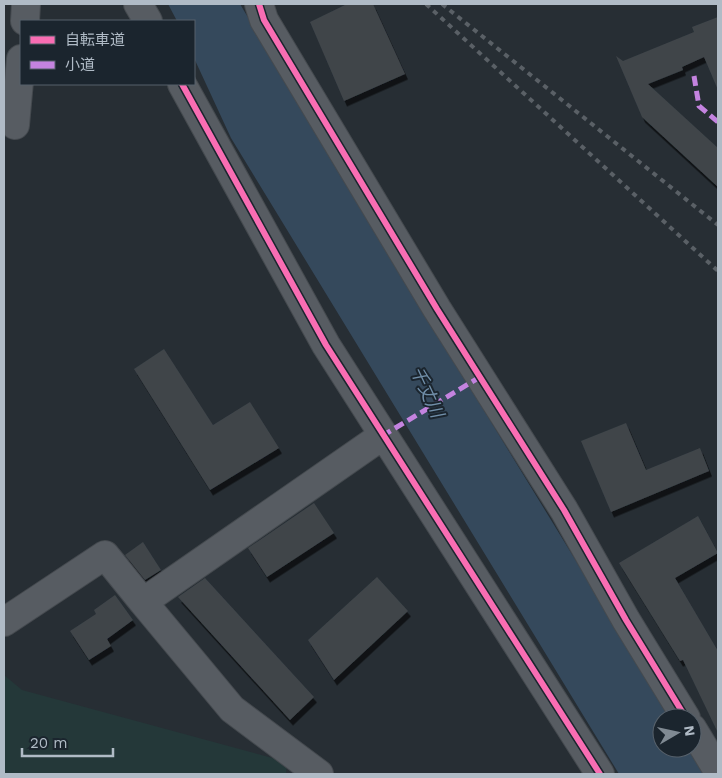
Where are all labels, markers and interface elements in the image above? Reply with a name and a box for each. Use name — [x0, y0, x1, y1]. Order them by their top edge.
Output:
legend — [20, 20, 195, 85]
text: 自転車道 — [65, 31, 125, 49]
text: 小道 — [65, 56, 95, 74]
water label: 千丈川 — [407, 363, 449, 423]
north arrow — [652, 708, 702, 758]
text: N — [681, 725, 699, 737]
scale bar — [22, 726, 114, 758]
text: 20 m — [30, 734, 68, 752]

